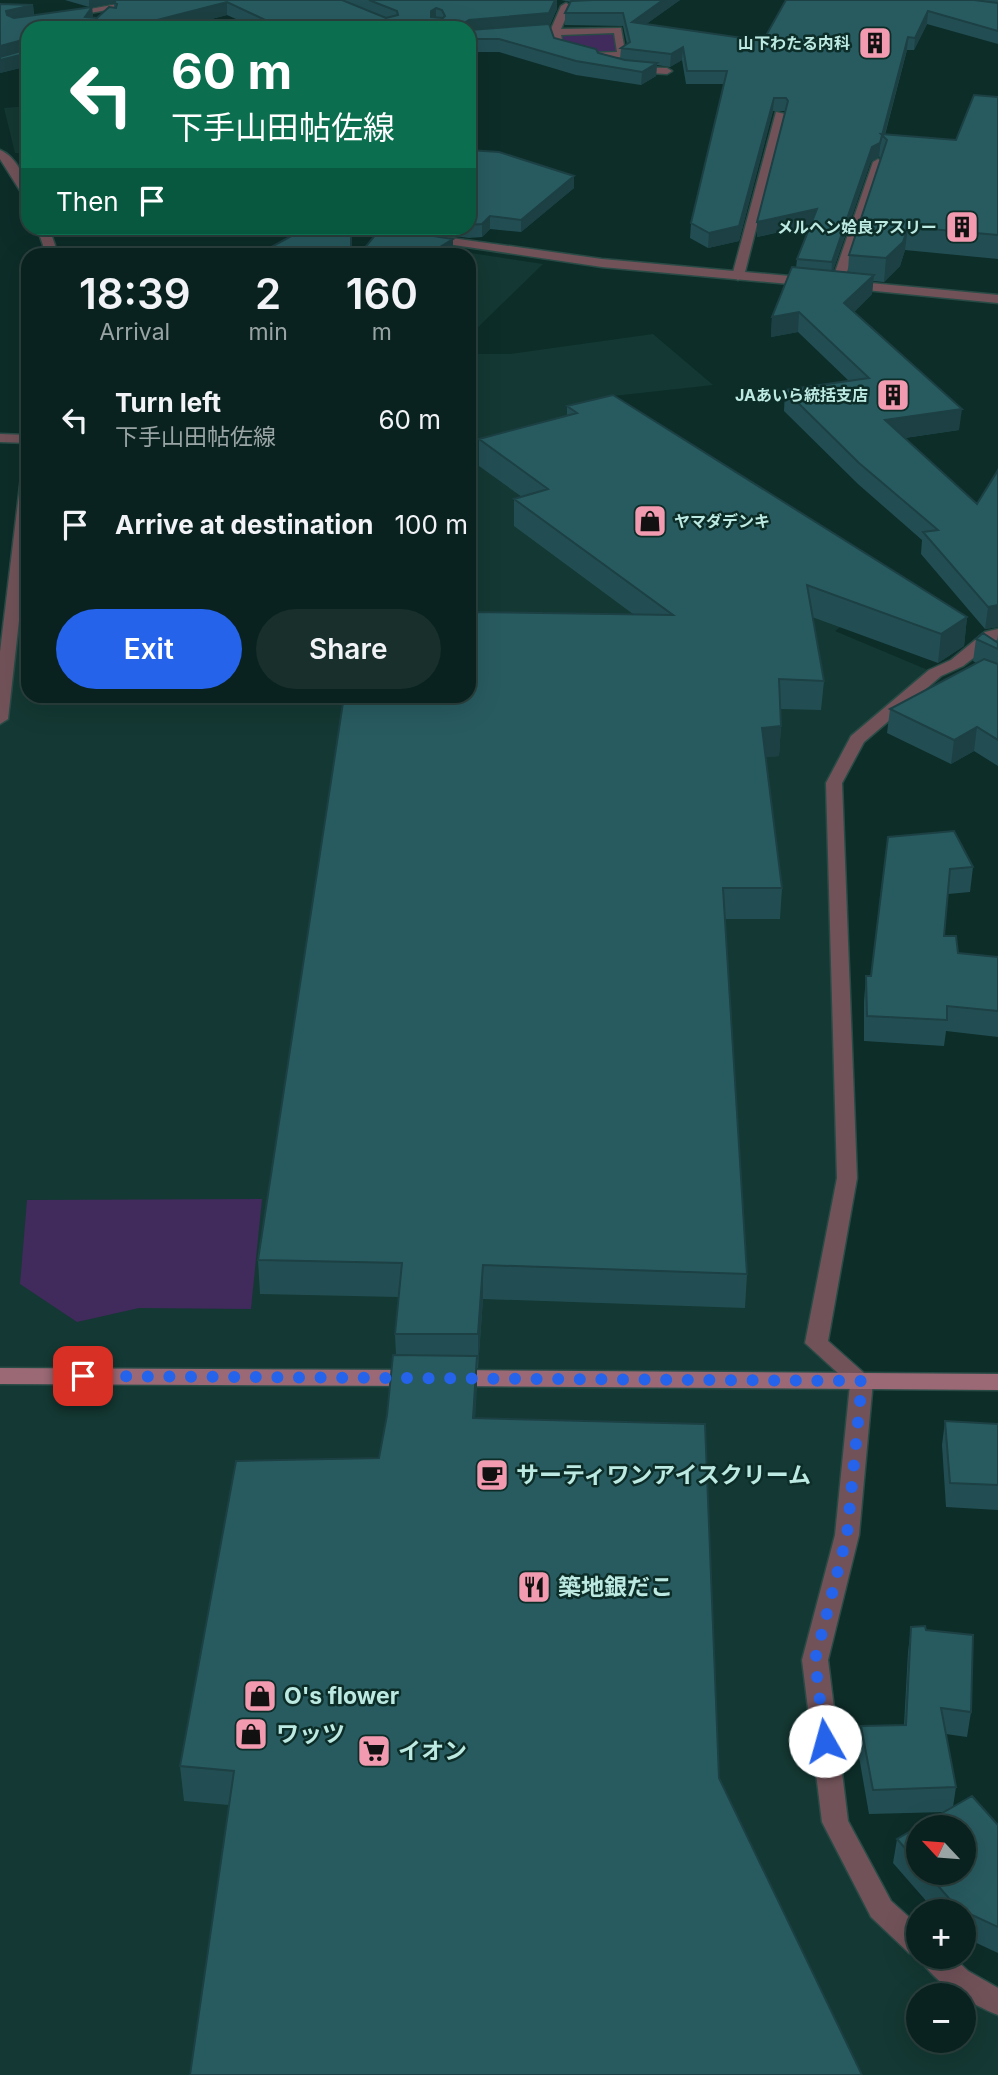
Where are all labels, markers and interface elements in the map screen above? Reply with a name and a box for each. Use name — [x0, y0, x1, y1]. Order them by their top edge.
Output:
building icon: 山下わたる内科 — [856, 24, 894, 62]
place label: 山下わたる内科 — [738, 33, 850, 53]
text: 60 m — [171, 42, 292, 101]
icon: left — [56, 49, 147, 140]
text: 下手山田帖佐線 — [171, 108, 395, 147]
icon: arrive — [133, 182, 171, 220]
text: Then — [56, 186, 119, 217]
building icon: メルヘン姶良アスリー — [943, 208, 981, 246]
place label: メルヘン姶良アスリー — [777, 217, 937, 237]
text: 18:39 — [79, 268, 191, 319]
text: 2 — [255, 268, 281, 319]
text: 160 — [346, 268, 418, 319]
text: Arrival — [99, 318, 170, 346]
text: min — [248, 318, 288, 346]
text: m — [372, 318, 392, 346]
building icon: JAあいら統括支店 — [874, 376, 912, 414]
place label: JAあいら統括支店 — [735, 385, 868, 405]
text: Turn left — [115, 387, 221, 418]
icon: left — [56, 401, 94, 439]
text: 60 m — [378, 404, 441, 435]
text: 下手山田帖佐線 — [115, 423, 276, 451]
shop icon: ヤマダデンキ — [631, 502, 669, 540]
icon: arrive — [56, 506, 94, 544]
text: Arrive at destination — [115, 509, 374, 540]
text: 100 m — [395, 509, 468, 540]
place label: ヤマダデンキ — [674, 511, 770, 531]
button: Exit — [56, 609, 242, 689]
button: Share — [256, 609, 441, 689]
pin — [53, 1346, 113, 1406]
icon: arrive — [64, 1357, 102, 1395]
cafe icon: サーティワンアイスクリーム — [473, 1456, 511, 1494]
place label: サーティワンアイスクリーム — [516, 1461, 811, 1489]
restaurant icon: 築地銀だこ — [515, 1568, 553, 1606]
place label: 築地銀だこ — [558, 1573, 673, 1601]
shop icon: O's flower — [241, 1677, 279, 1715]
place label: O's flower — [284, 1682, 399, 1710]
position arrow — [788, 1704, 862, 1778]
shop icon: ワッツ — [232, 1715, 270, 1753]
place label: ワッツ — [276, 1720, 345, 1748]
supermarket icon: イオン — [355, 1732, 393, 1770]
place label: イオン — [398, 1737, 467, 1765]
north arrow — [906, 1815, 976, 1885]
map controls — [906, 1815, 976, 2053]
button: + — [906, 1899, 976, 1969]
button: − — [906, 1983, 976, 2053]

